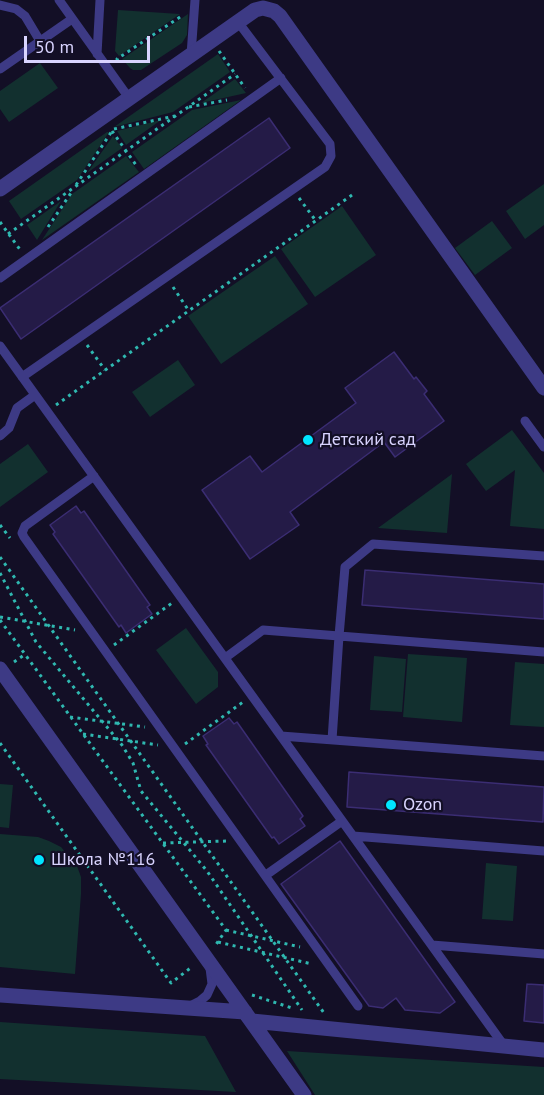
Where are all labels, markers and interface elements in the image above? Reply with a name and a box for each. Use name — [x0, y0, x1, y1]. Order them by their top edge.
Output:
scale bar — [27, 24, 153, 62]
text: 50 m — [35, 35, 74, 58]
place label: Детский сад — [320, 429, 416, 451]
marker: Детский сад — [301, 433, 315, 447]
place label: Ozon — [403, 794, 442, 816]
marker: Ozon — [384, 798, 398, 812]
place label: Школа №116 — [51, 849, 155, 871]
marker: Школа №116 — [32, 853, 46, 867]

